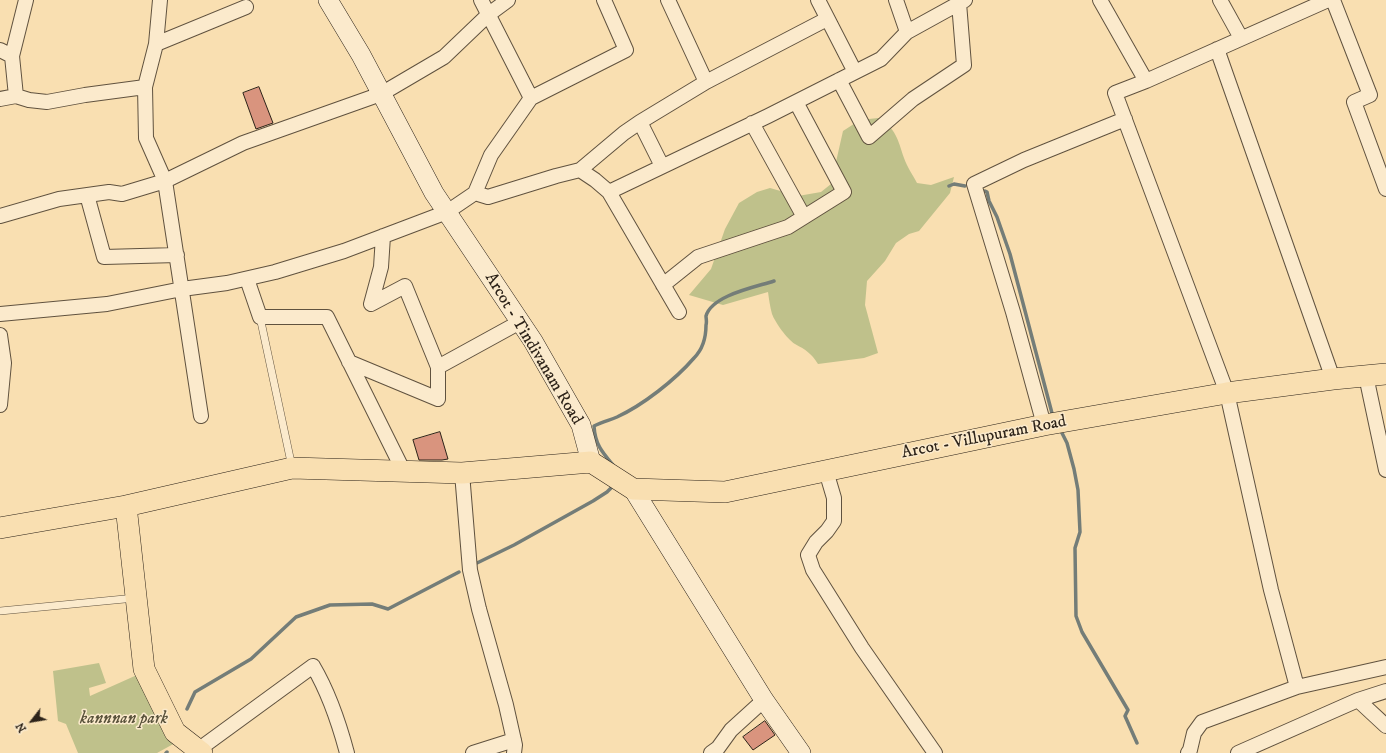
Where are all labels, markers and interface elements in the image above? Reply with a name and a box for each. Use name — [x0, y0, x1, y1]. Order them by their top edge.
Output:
street label: Arcot - Tindivanam Road — [480, 269, 586, 429]
street label: Arcot - Villupuram Road — [900, 412, 1068, 464]
north arrow — [12, 701, 52, 741]
park label: kannnan park — [80, 709, 168, 729]
text: N — [13, 720, 30, 735]

